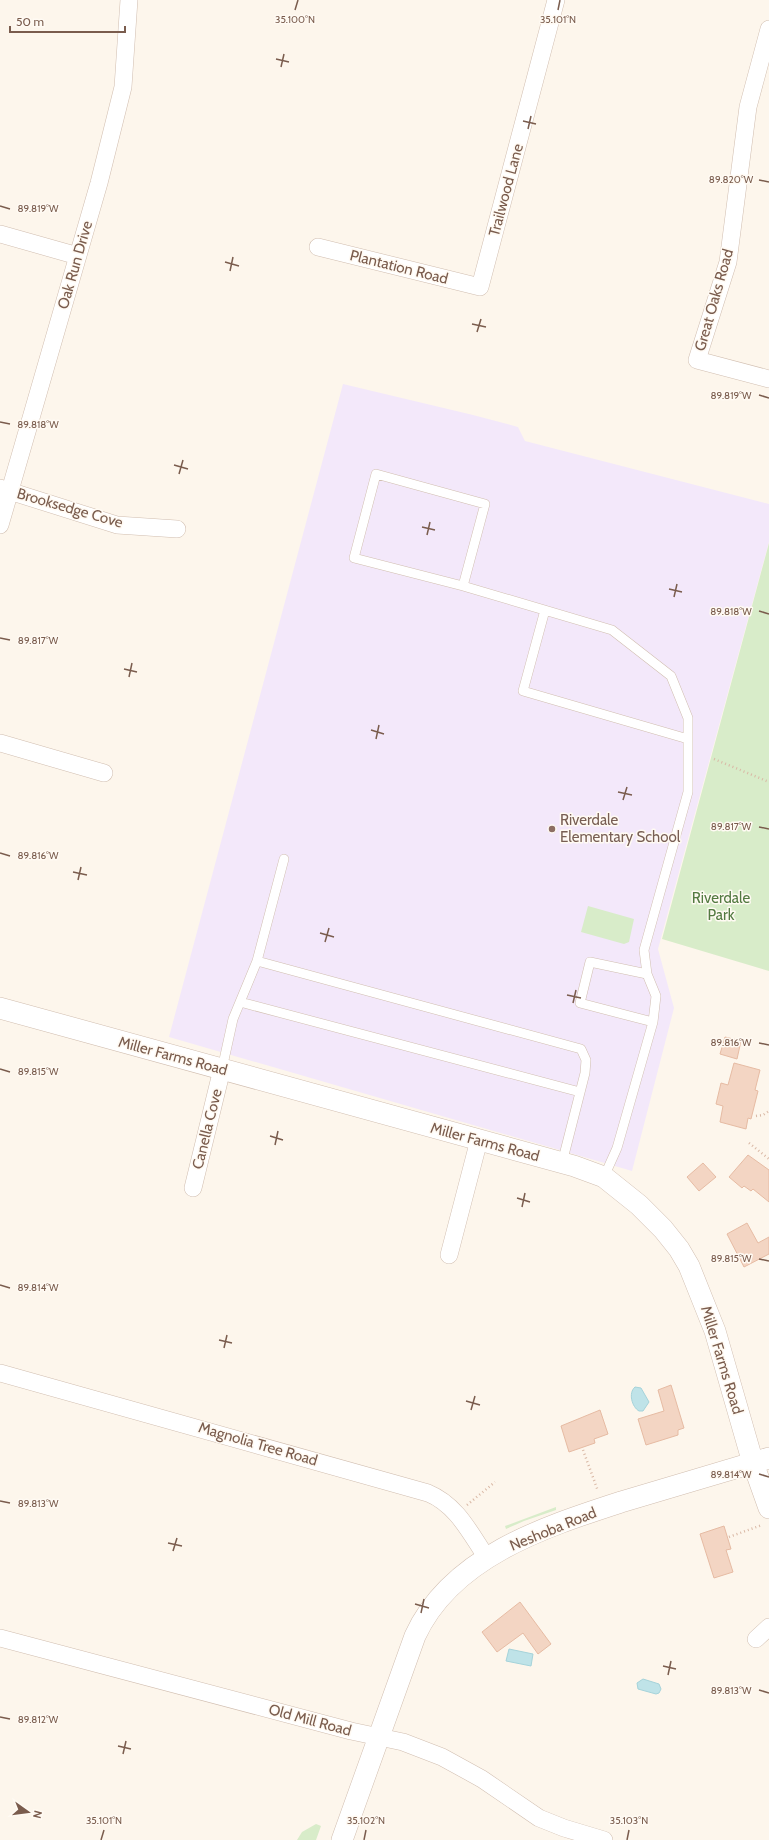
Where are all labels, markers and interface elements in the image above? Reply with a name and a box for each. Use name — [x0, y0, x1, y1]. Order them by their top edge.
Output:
scale bar — [10, 8, 125, 34]
text: 35.100°N — [275, 13, 315, 26]
text: 35.101°N — [540, 13, 576, 26]
text: 50 m — [16, 14, 44, 29]
street label: Trailwood Lane — [485, 142, 527, 238]
text: 89.820°W — [709, 173, 754, 186]
text: 89.819°W — [18, 202, 59, 215]
street label: Oak Run Drive — [54, 219, 96, 311]
street label: Plantation Road — [348, 246, 450, 288]
street label: Great Oaks Road — [691, 247, 737, 353]
text: 89.819°W — [711, 389, 752, 402]
text: 89.818°W — [17, 418, 59, 431]
street label: Brooksedge Cove — [15, 484, 125, 532]
text: 89.818°W — [710, 605, 752, 618]
text: 89.817°W — [18, 634, 59, 647]
place label: Riverdale Elementary School — [560, 811, 681, 846]
text: 89.817°W — [711, 820, 752, 833]
marker: Riverdale Elementary School — [547, 824, 557, 834]
text: 89.816°W — [18, 849, 59, 862]
park label: Riverdale Park — [692, 889, 750, 924]
street label: Miller Farms Road — [116, 1033, 230, 1079]
text: 89.816°W — [711, 1036, 752, 1049]
text: 89.815°W — [18, 1065, 59, 1078]
street label: Canella Cove — [188, 1087, 226, 1171]
street label: Miller Farms Road — [428, 1119, 542, 1165]
text: 89.815°W — [711, 1252, 752, 1265]
text: 89.814°W — [18, 1281, 59, 1294]
street label: Miller Farms Road — [697, 1304, 747, 1416]
street label: Magnolia Tree Road — [196, 1418, 320, 1470]
text: 89.814°W — [711, 1468, 752, 1481]
text: 89.813°W — [18, 1497, 59, 1510]
street label: Neshoba Road — [507, 1503, 599, 1555]
text: 89.813°W — [711, 1684, 752, 1697]
street label: Old Mill Road — [267, 1700, 353, 1740]
text: 89.812°W — [18, 1713, 59, 1726]
north arrow — [8, 1792, 48, 1832]
text: N — [30, 1809, 45, 1820]
text: 35.101°N — [86, 1814, 122, 1827]
text: 35.102°N — [347, 1814, 385, 1827]
text: 35.103°N — [610, 1814, 648, 1827]

